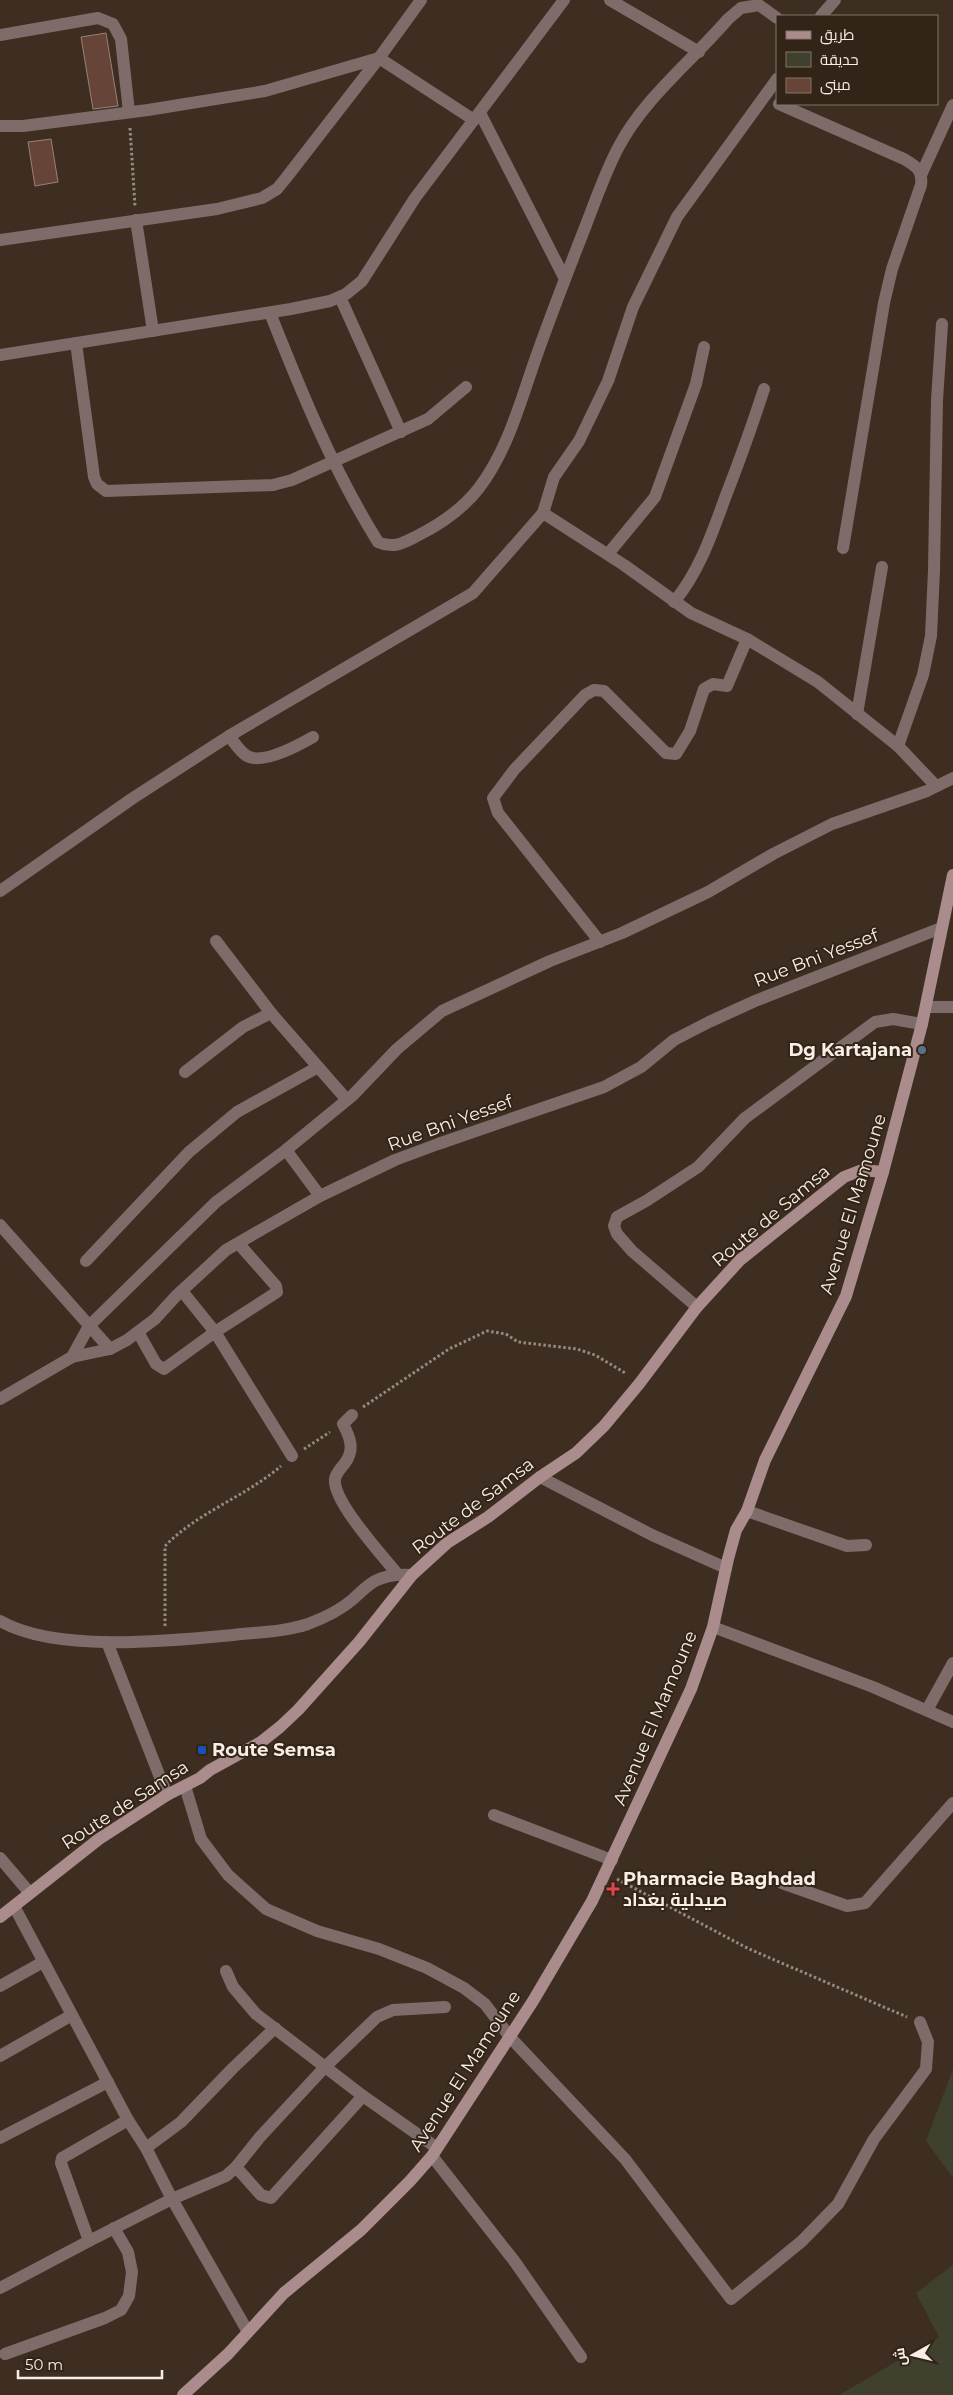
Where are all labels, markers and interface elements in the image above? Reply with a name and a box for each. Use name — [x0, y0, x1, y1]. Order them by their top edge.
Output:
legend — [776, 15, 938, 105]
text: طريق — [820, 25, 854, 45]
text: حديقة — [820, 50, 859, 69]
text: مبنى — [820, 75, 851, 95]
street label: Rue Bni Yessef — [751, 924, 882, 992]
place label: Dg Kartajana — [788, 1039, 912, 1061]
marker: Dg Kartajana — [916, 1044, 928, 1056]
street label: Rue Bni Yessef — [384, 1090, 517, 1156]
street label: Avenue El Mamoune — [815, 1111, 891, 1297]
street label: Route de Samsa — [708, 1160, 834, 1272]
street label: Route de Samsa — [408, 1453, 538, 1559]
street label: Avenue El Mamoune — [608, 1627, 702, 1809]
place label: Route Semsa — [212, 1739, 336, 1761]
marker: Route Semsa — [196, 1744, 208, 1756]
street label: Route de Samsa — [57, 1756, 193, 1854]
place label: Pharmacie Baghdad صيدلية بغداد — [623, 1868, 816, 1911]
marker: Pharmacie Baghdad صيدلية بغداد — [607, 1883, 619, 1895]
street label: Avenue El Mamoune — [405, 1986, 525, 2156]
north arrow — [888, 2330, 938, 2380]
text: ش — [890, 2347, 910, 2367]
scale bar — [18, 2348, 161, 2380]
text: 50 m — [25, 2355, 63, 2374]

